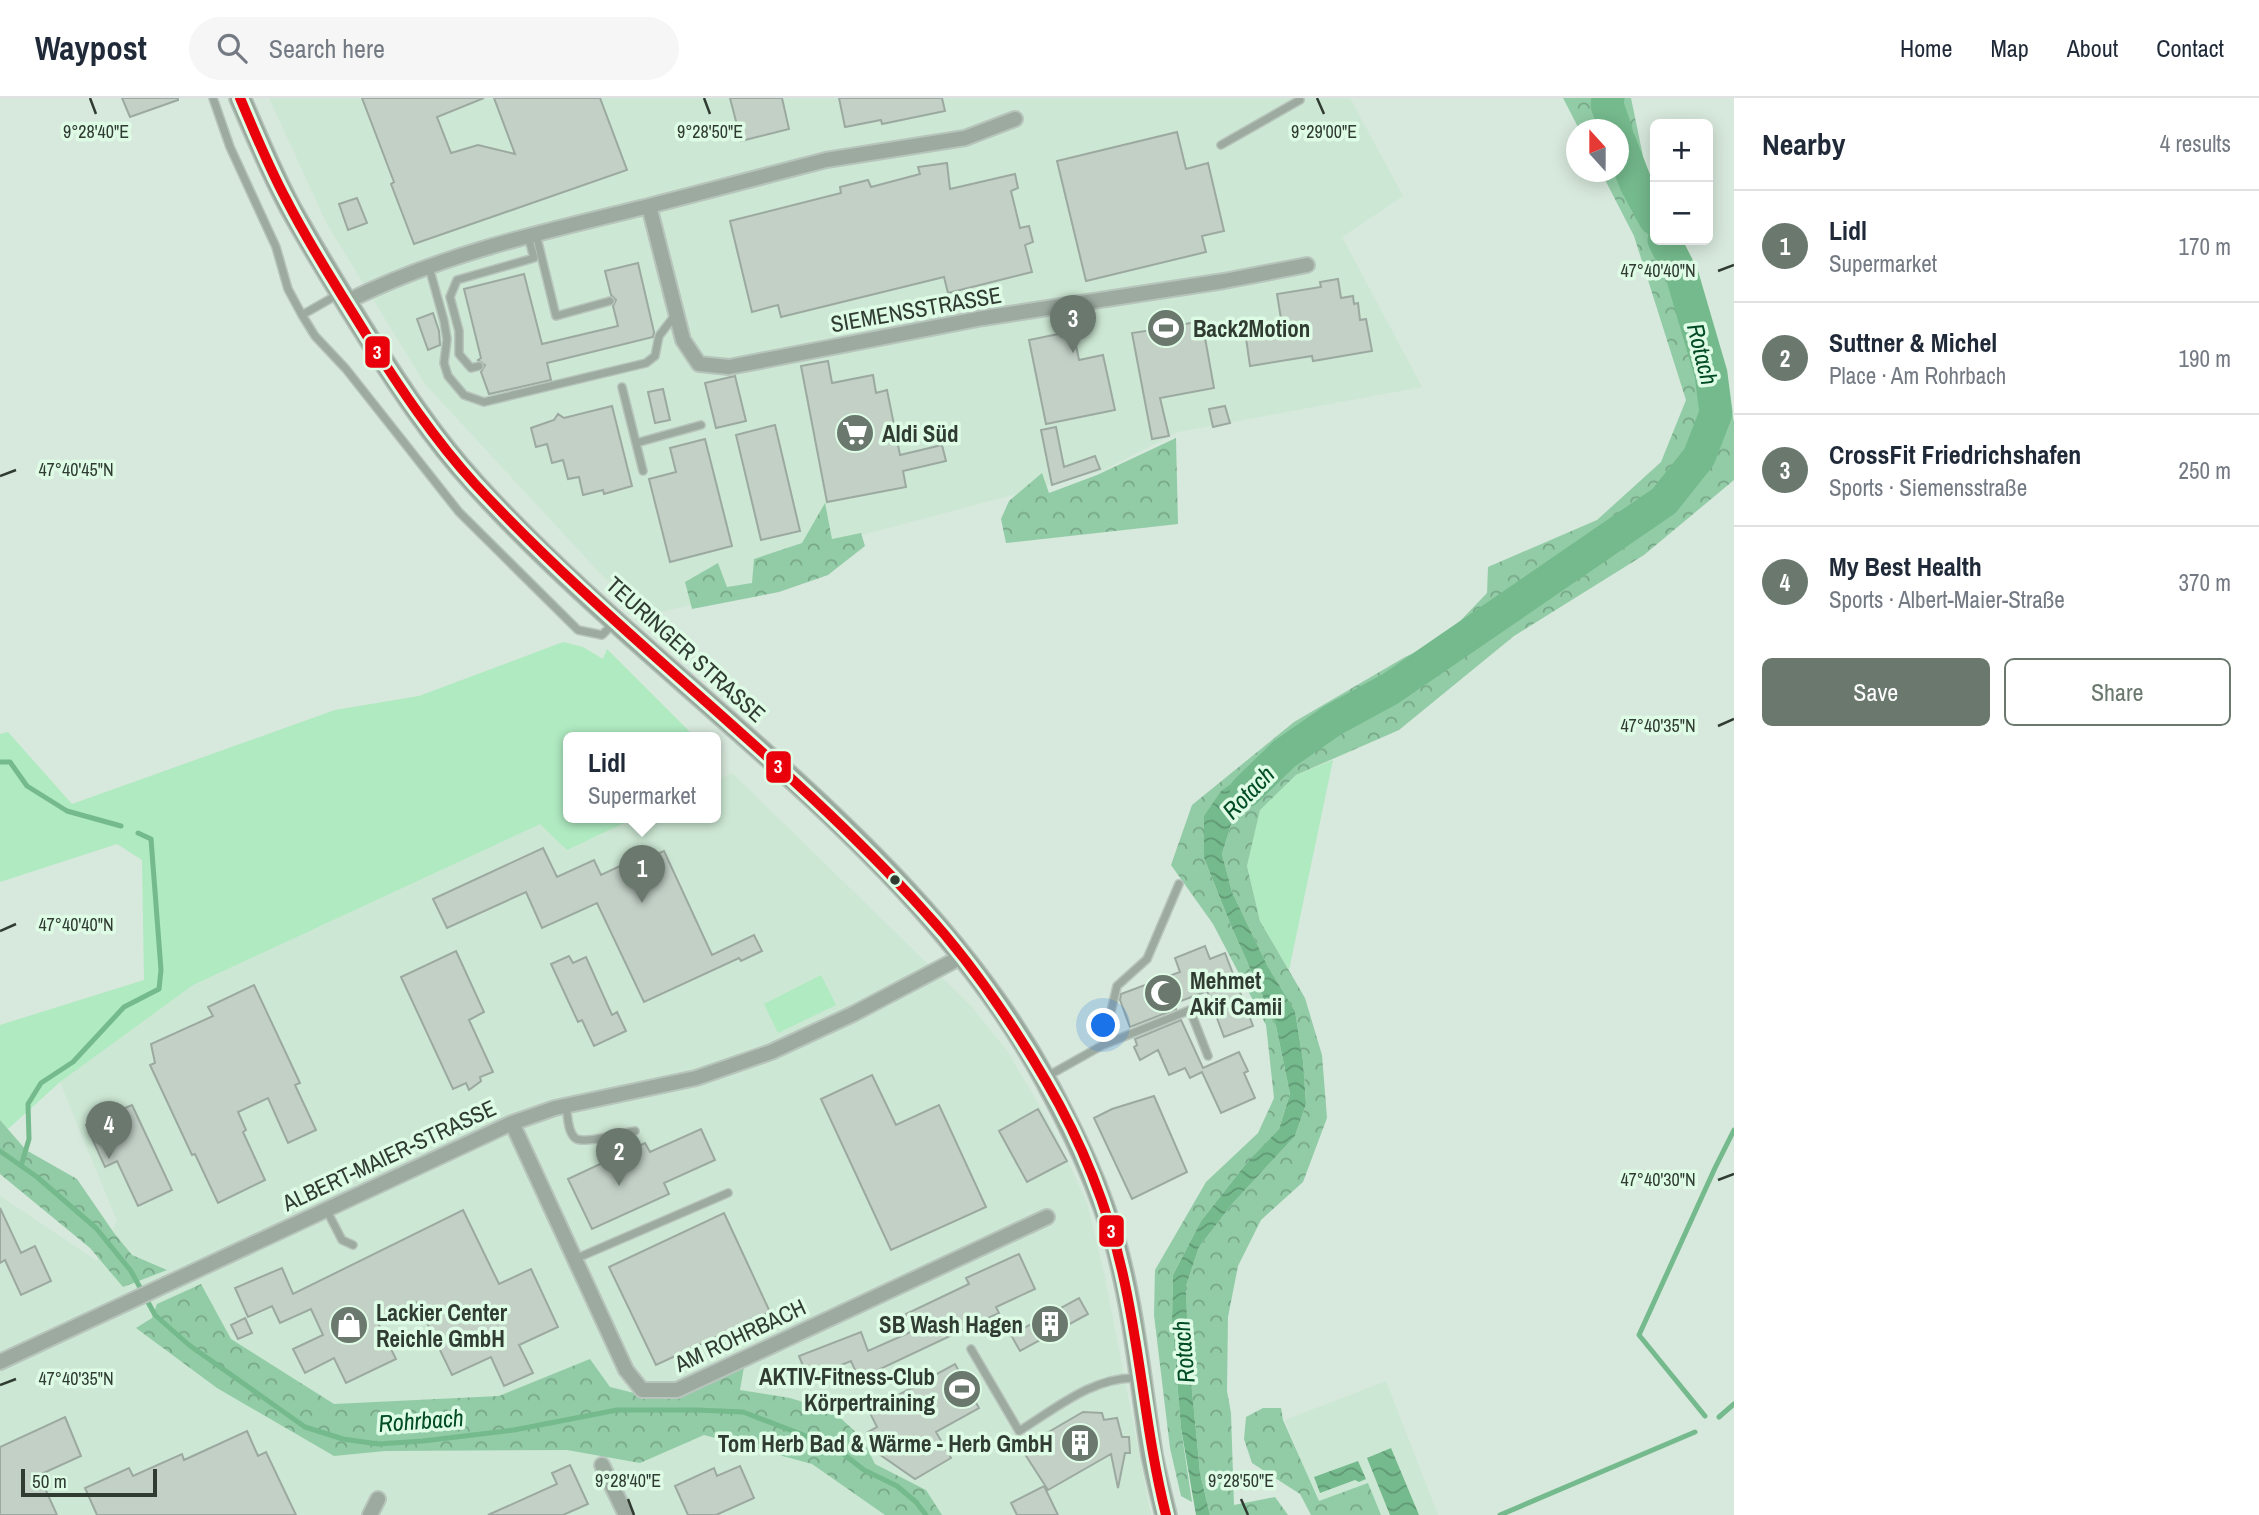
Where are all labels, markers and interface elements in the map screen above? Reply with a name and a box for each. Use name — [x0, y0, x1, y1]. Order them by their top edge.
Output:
search box — [189, 17, 679, 80]
text: Waypost — [35, 26, 147, 70]
icon: search — [213, 29, 251, 67]
text: Search here — [269, 31, 385, 66]
text: Home — [1900, 32, 1952, 64]
text: Map — [1990, 32, 2029, 64]
text: About — [2067, 32, 2118, 64]
text: Contact — [2156, 32, 2224, 64]
text: 9°28'40"E — [63, 119, 129, 144]
text: 9°28'50"E — [677, 119, 743, 144]
text: 9°29'00"E — [1291, 119, 1357, 144]
north arrow — [1566, 119, 1629, 182]
map controls — [1650, 119, 1713, 245]
button: + — [1650, 119, 1713, 182]
text: Nearby — [1762, 124, 1845, 164]
text: 4 results — [2160, 128, 2231, 159]
button: − — [1650, 182, 1713, 245]
text: Lidl — [1829, 213, 1867, 248]
text: 1 — [1780, 231, 1790, 262]
text: 170 m — [2179, 231, 2231, 262]
text: Supermarket — [1829, 248, 1937, 279]
text: 47°40'40"N — [1620, 258, 1696, 283]
street label: SIEMENSSTRASSE — [828, 279, 1004, 339]
pin: 3 — [1050, 295, 1096, 353]
sports icon: Back2Motion — [1145, 307, 1187, 349]
place label: Back2Motion — [1193, 313, 1310, 344]
water label: Rotach — [1680, 320, 1726, 388]
text: Suttner & Michel — [1829, 325, 1997, 360]
line badge: 3 — [364, 335, 391, 369]
text: 3 — [373, 339, 382, 365]
text: 2 — [1780, 343, 1790, 374]
text: 190 m — [2179, 343, 2231, 374]
text: Place · Am Rohrbach — [1829, 360, 2006, 391]
supermarket icon: Aldi Süd — [834, 412, 876, 454]
place label: Aldi Süd — [882, 418, 959, 449]
text: CrossFit Friedrichshafen — [1829, 437, 2081, 472]
text: 3 — [1780, 455, 1790, 486]
text: 250 m — [2179, 455, 2231, 486]
text: 47°40'45"N — [38, 457, 114, 482]
text: Sports · Siemensstraße — [1829, 472, 2027, 503]
text: My Best Health — [1829, 549, 1982, 584]
text: 4 — [1780, 567, 1790, 598]
text: 370 m — [2179, 567, 2231, 598]
street label: TEURINGER STRASSE — [600, 569, 772, 729]
text: Sports · Albert-Maier-Straße — [1829, 584, 2065, 615]
button: Save — [1762, 658, 1990, 726]
button: Share — [2004, 658, 2231, 726]
text: 47°40'35"N — [1620, 713, 1696, 738]
popup — [563, 732, 721, 823]
text: Lidl — [588, 745, 626, 780]
line badge: 3 — [765, 750, 792, 784]
text: 3 — [774, 753, 783, 779]
water label: Rotach — [1215, 758, 1281, 826]
text: Supermarket — [588, 780, 696, 811]
pin: 1 — [619, 845, 665, 903]
unlabelled marker — [888, 873, 902, 887]
text: 47°40'40"N — [38, 912, 114, 937]
place label: Mehmet Akif Camii — [1190, 965, 1282, 1022]
mosque icon: Mehmet Akif Camii — [1142, 972, 1184, 1014]
your location — [1086, 1008, 1120, 1042]
street label: ALBERT-MAIER-STRASSE — [276, 1092, 501, 1219]
pin: 4 — [86, 1101, 132, 1159]
pin: 2 — [596, 1128, 642, 1186]
text: 47°40'30"N — [1620, 1167, 1696, 1192]
line badge: 3 — [1098, 1214, 1125, 1248]
text: 3 — [1107, 1218, 1116, 1244]
street label: AM ROHRBACH — [668, 1291, 811, 1379]
place label: Lackier Center Reichle GmbH — [376, 1297, 508, 1354]
building icon: SB Wash Hagen — [1029, 1303, 1071, 1345]
shop icon: Lackier Center Reichle GmbH — [328, 1304, 370, 1346]
place label: SB Wash Hagen — [879, 1309, 1023, 1340]
water label: Rotach — [1164, 1320, 1202, 1384]
place label: AKTIV-Fitness-Club Körpertraining — [759, 1361, 935, 1418]
text: 47°40'35"N — [38, 1366, 114, 1391]
sports icon: AKTIV-Fitness-Club Körpertraining — [941, 1368, 983, 1410]
water label: Rohrbach — [377, 1401, 465, 1439]
building icon: Tom Herb Bad & Wärme - Herb GmbH — [1059, 1422, 1101, 1464]
place label: Tom Herb Bad & Wärme - Herb GmbH — [718, 1428, 1053, 1459]
scale bar — [21, 1466, 158, 1498]
text: 50 m — [32, 1468, 67, 1494]
text: 9°28'40"E — [595, 1468, 661, 1493]
text: 9°28'50"E — [1208, 1468, 1274, 1493]

